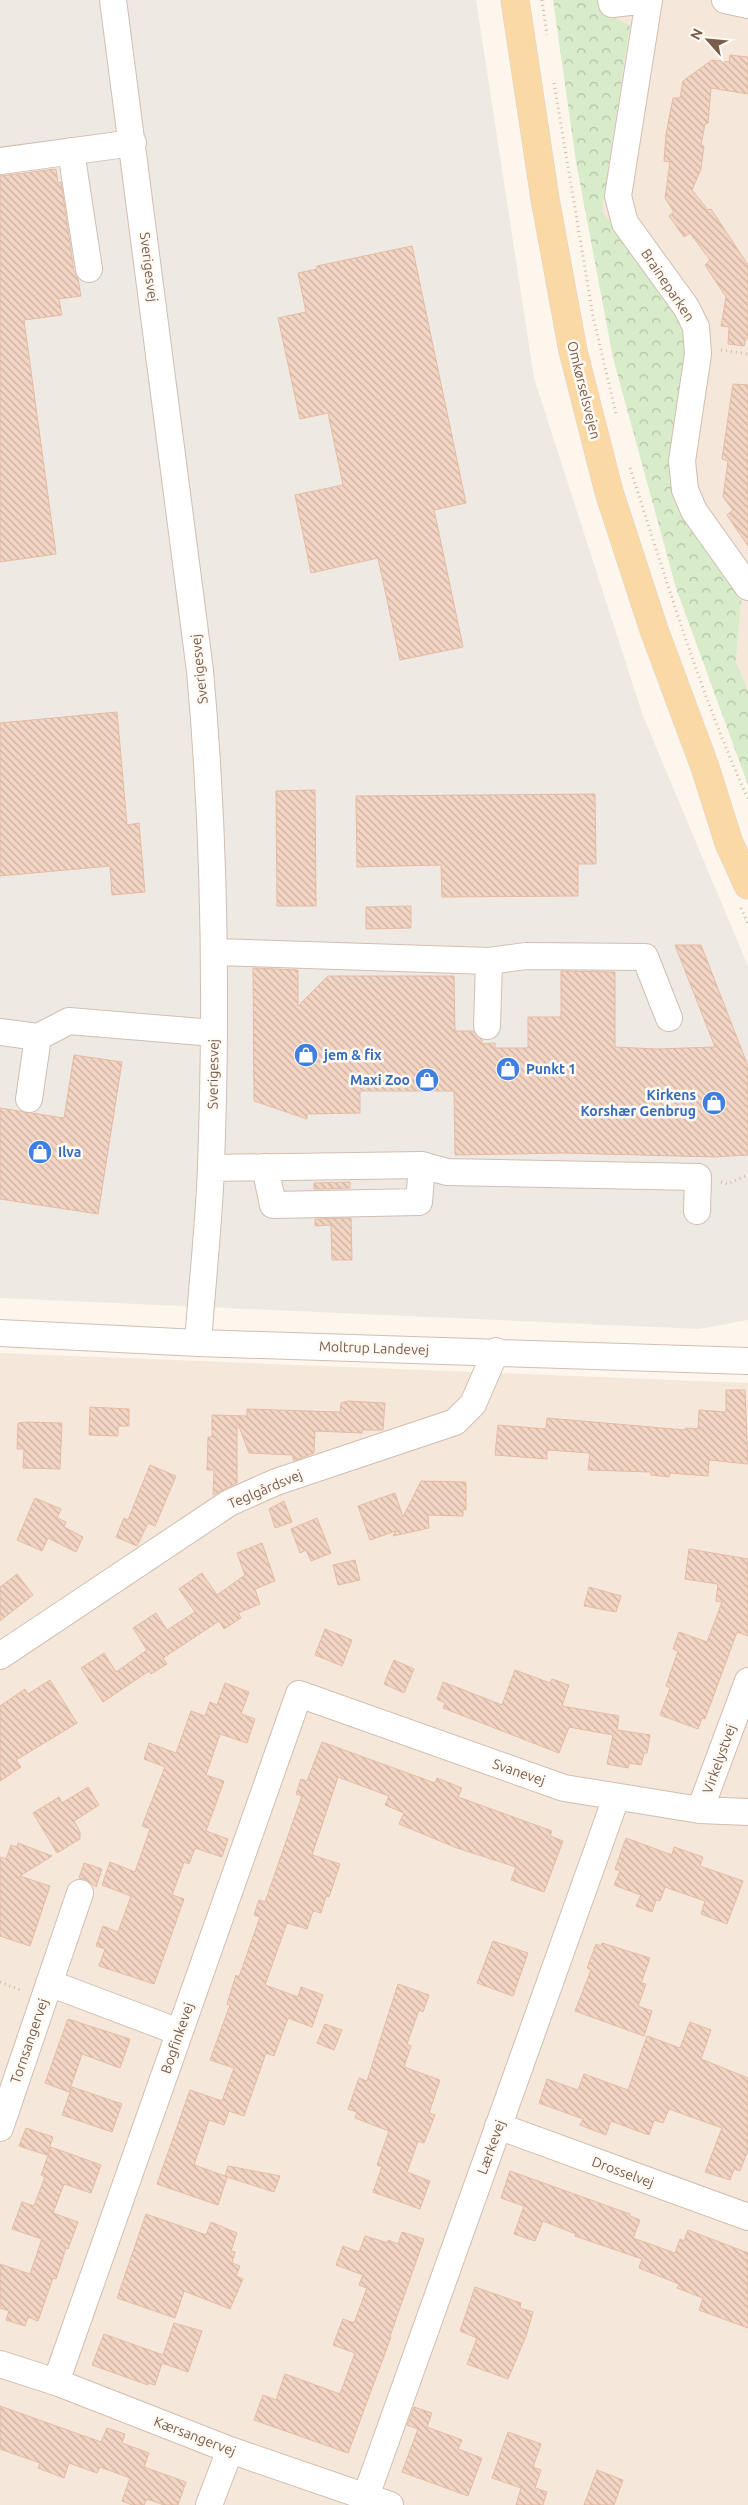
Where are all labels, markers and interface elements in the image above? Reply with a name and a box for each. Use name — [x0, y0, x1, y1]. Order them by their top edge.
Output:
north arrow — [683, 15, 733, 65]
text: N — [687, 26, 706, 42]
street label: Sverigesvej — [137, 231, 161, 303]
street label: Braineparken — [638, 246, 698, 324]
street label: Omkørselsvejen — [564, 339, 604, 441]
street label: Sverigesvej — [187, 633, 211, 705]
street label: Sverigesvej — [204, 1039, 222, 1109]
shop icon: jem & fix — [293, 1042, 319, 1068]
place label: jem & fix — [323, 1047, 382, 1063]
shop icon: Punkt 1 — [495, 1056, 521, 1082]
place label: Punkt 1 — [526, 1061, 576, 1077]
shop icon: Maxi Zoo — [414, 1067, 440, 1093]
place label: Maxi Zoo — [350, 1072, 410, 1088]
place label: Kirkens Korshær Genbrug — [580, 1087, 696, 1119]
shop icon: Kirkens Korshær Genbrug — [701, 1090, 727, 1116]
shop icon: Ilva — [27, 1139, 53, 1165]
place label: Ilva — [58, 1144, 81, 1160]
street label: Moltrup Landevej — [319, 1338, 429, 1358]
street label: Teglgårdsvej — [225, 1466, 305, 1512]
street label: Virkelystvej — [699, 1722, 739, 1796]
street label: Svanevej — [490, 1756, 548, 1788]
street label: Tornsangervej — [7, 1996, 51, 2086]
street label: Bogfinkevej — [157, 2000, 197, 2076]
street label: Lærkevej — [474, 2118, 508, 2176]
street label: Drosselvej — [590, 2153, 656, 2191]
street label: Kærsangervej — [152, 2413, 238, 2459]

